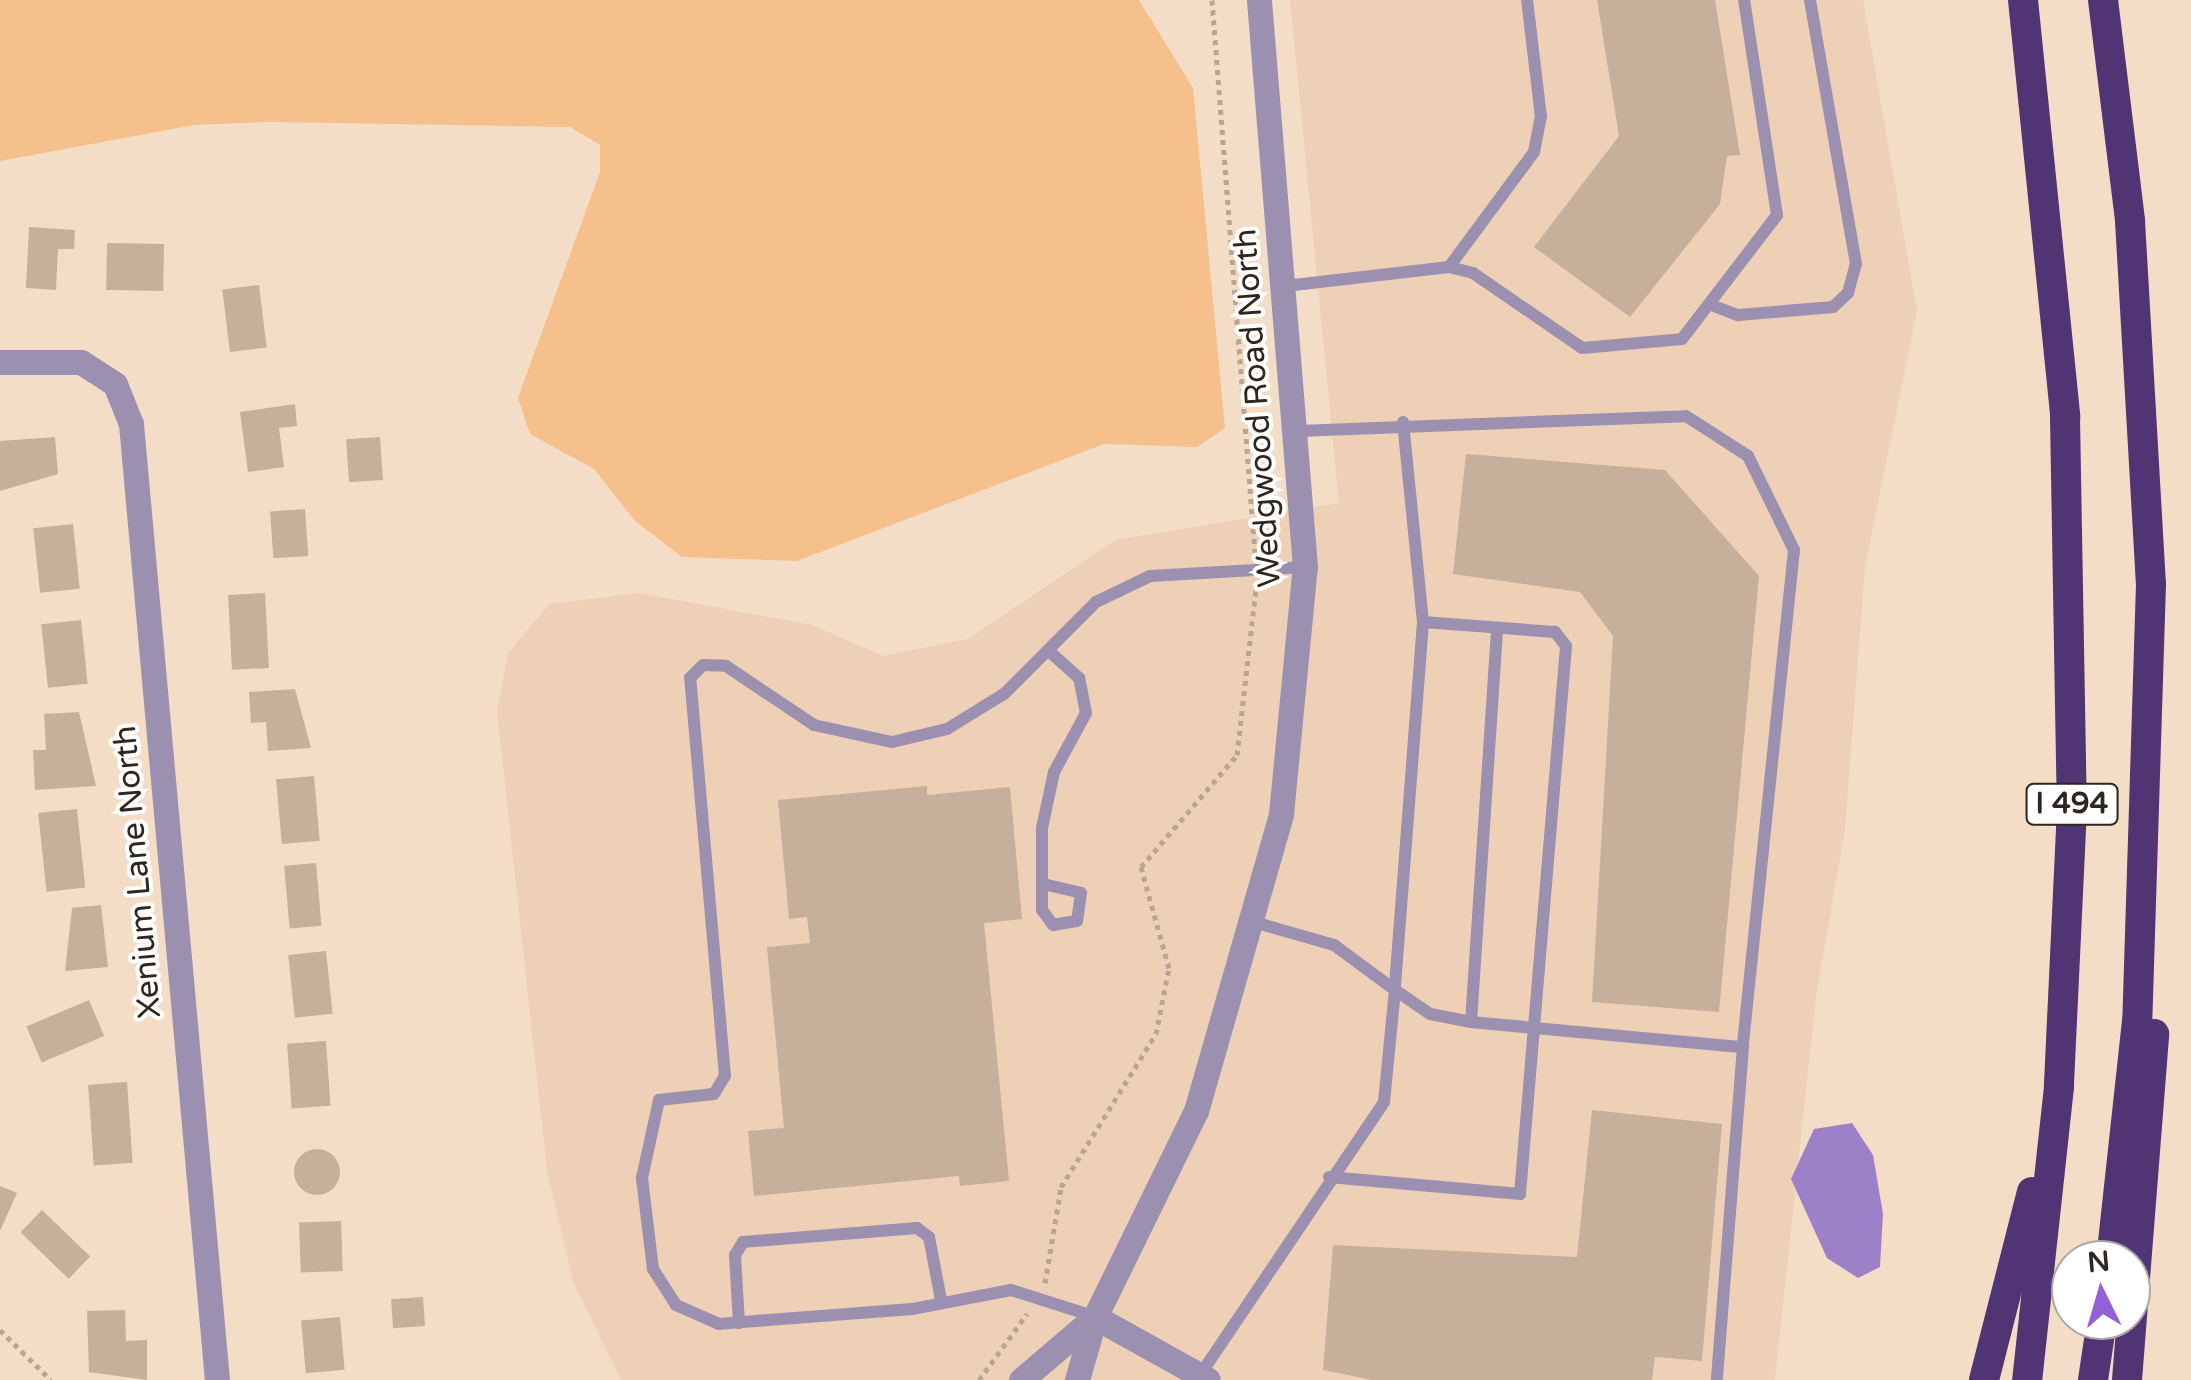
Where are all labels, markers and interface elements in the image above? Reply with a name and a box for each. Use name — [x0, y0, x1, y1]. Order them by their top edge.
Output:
street label: Wedgwood Road North — [1226, 227, 1290, 589]
street label: Xenium Lane North — [106, 724, 170, 1020]
road number: I 494 — [2024, 779, 2120, 829]
north arrow — [2051, 1240, 2151, 1340]
text: N — [2086, 1244, 2111, 1280]

